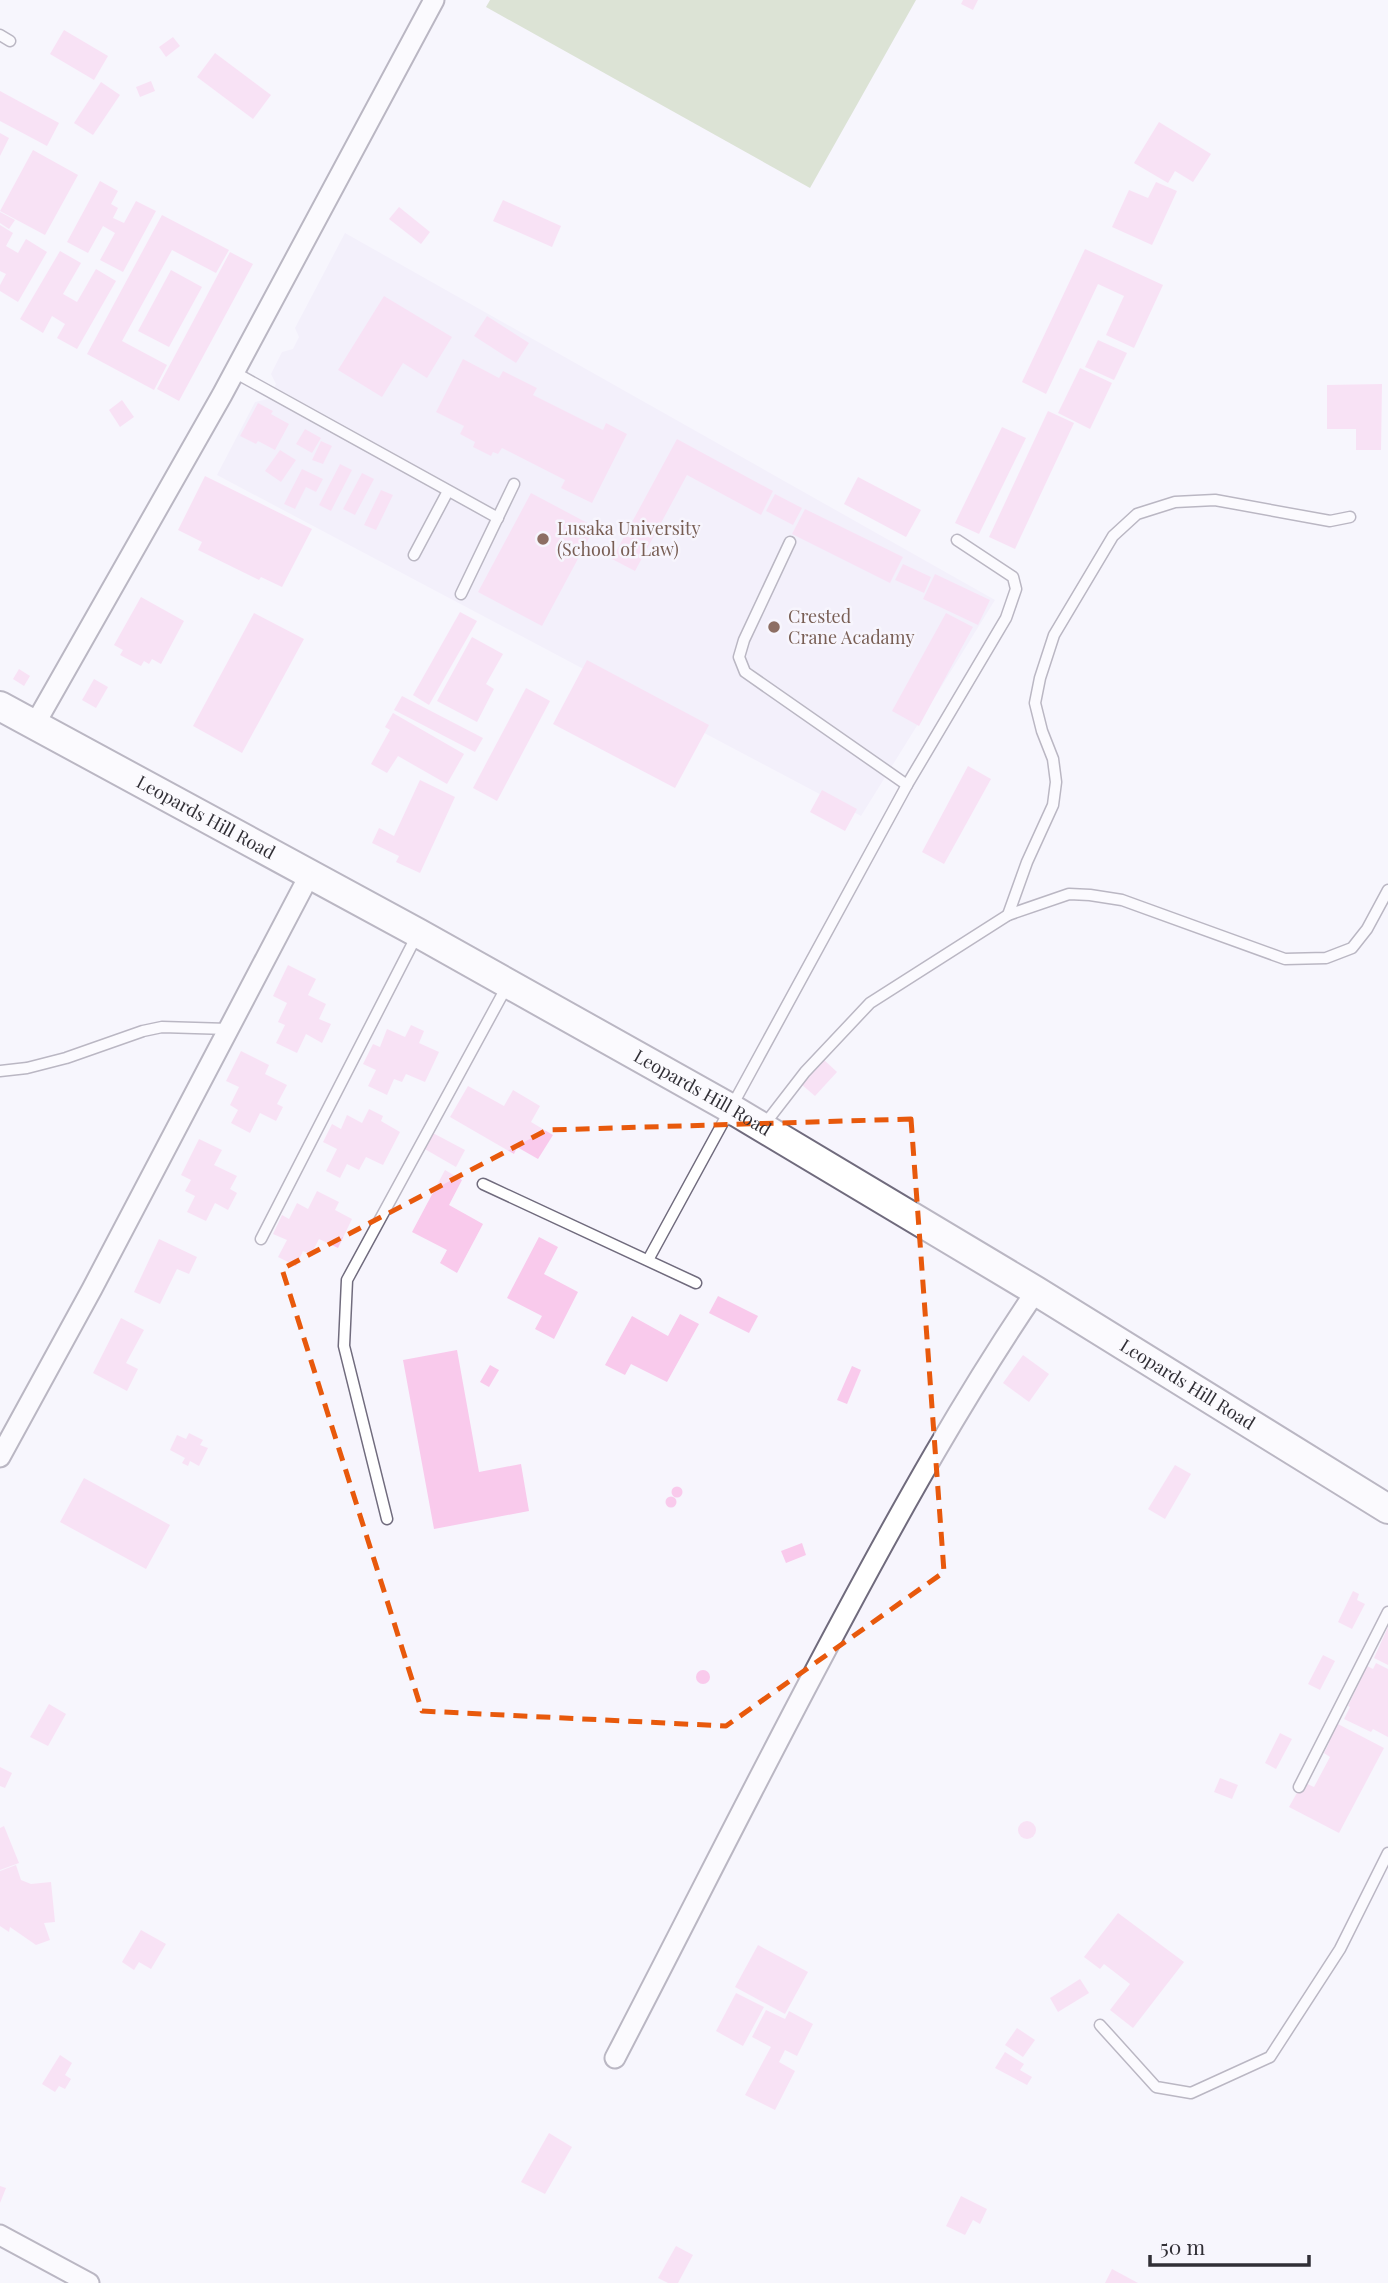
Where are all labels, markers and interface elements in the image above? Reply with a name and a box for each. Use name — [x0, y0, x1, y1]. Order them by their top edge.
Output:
place label: Lusaka University (School of Law) — [557, 516, 701, 561]
marker: Lusaka University (School of Law) — [535, 531, 551, 547]
place label: Crested Crane Acadamy — [788, 604, 914, 649]
marker: Crested Crane Acadamy — [766, 619, 782, 635]
street label: Leopards Hill Road — [133, 769, 280, 864]
street label: Leopards Hill Road — [630, 1044, 776, 1141]
street label: Leopards Hill Road — [1116, 1333, 1260, 1435]
scale bar — [1150, 2224, 1309, 2268]
text: 50 m — [1160, 2232, 1206, 2260]

